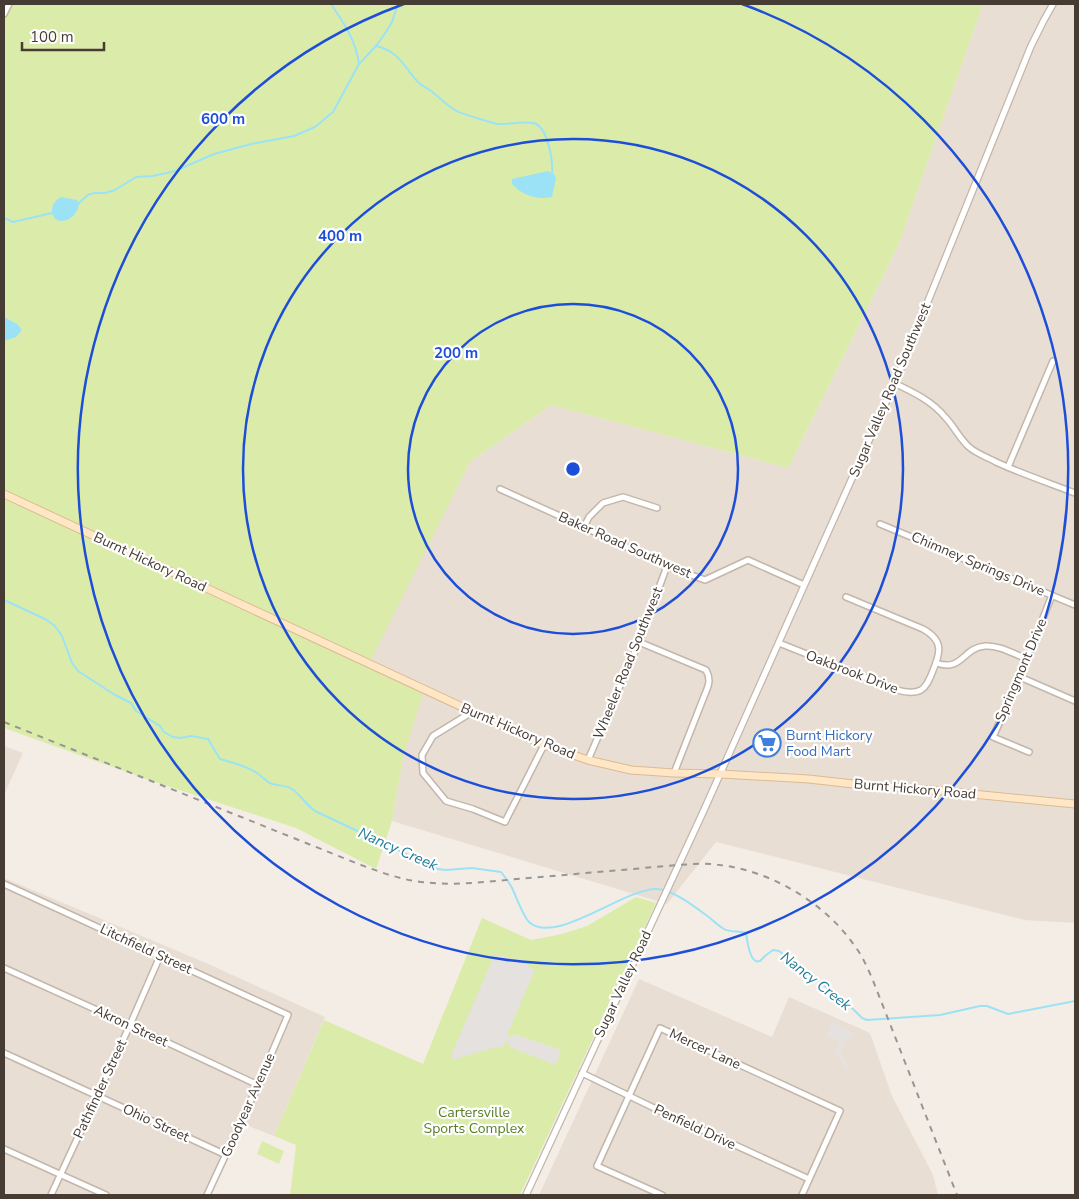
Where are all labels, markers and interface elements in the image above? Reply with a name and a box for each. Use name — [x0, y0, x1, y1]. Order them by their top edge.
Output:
scale bar — [22, 20, 105, 52]
text: 100 m — [30, 27, 74, 47]
text: 600 m — [201, 109, 245, 129]
text: 400 m — [318, 226, 362, 246]
street label: Sugar Valley Road Southwest — [845, 300, 935, 480]
text: 200 m — [434, 343, 478, 363]
centre of rings — [564, 460, 582, 478]
street label: Baker Road Southwest — [556, 507, 695, 583]
street label: Burnt Hickory Road — [90, 527, 210, 597]
street label: Chimney Springs Drive — [908, 527, 1048, 601]
street label: Wheeler Road Southwest — [589, 584, 667, 742]
street label: Springmont Drive — [991, 615, 1051, 725]
street label: Oakbrook Drive — [803, 646, 901, 698]
street label: Burnt Hickory Road — [458, 698, 578, 764]
place label: Burnt Hickory Food Mart — [786, 726, 873, 761]
supermarket icon: Burnt Hickory Food Mart — [752, 728, 782, 758]
street label: Burnt Hickory Road — [853, 774, 977, 804]
water label: Nancy Creek — [355, 823, 441, 876]
street label: Litchfield Street — [97, 919, 195, 979]
street label: Sugar Valley Road — [590, 927, 656, 1041]
water label: Nancy Creek — [776, 947, 856, 1015]
street label: Akron Street — [91, 1001, 171, 1051]
street label: Mercer Lane — [666, 1024, 744, 1074]
street label: Pathfinder Street — [69, 1036, 131, 1142]
street label: Goodyear Avenue — [217, 1050, 279, 1160]
street label: Ohio Street — [120, 1099, 193, 1147]
street label: Penfield Drive — [651, 1100, 739, 1154]
park label: Cartersville Sports Complex — [424, 1103, 525, 1138]

